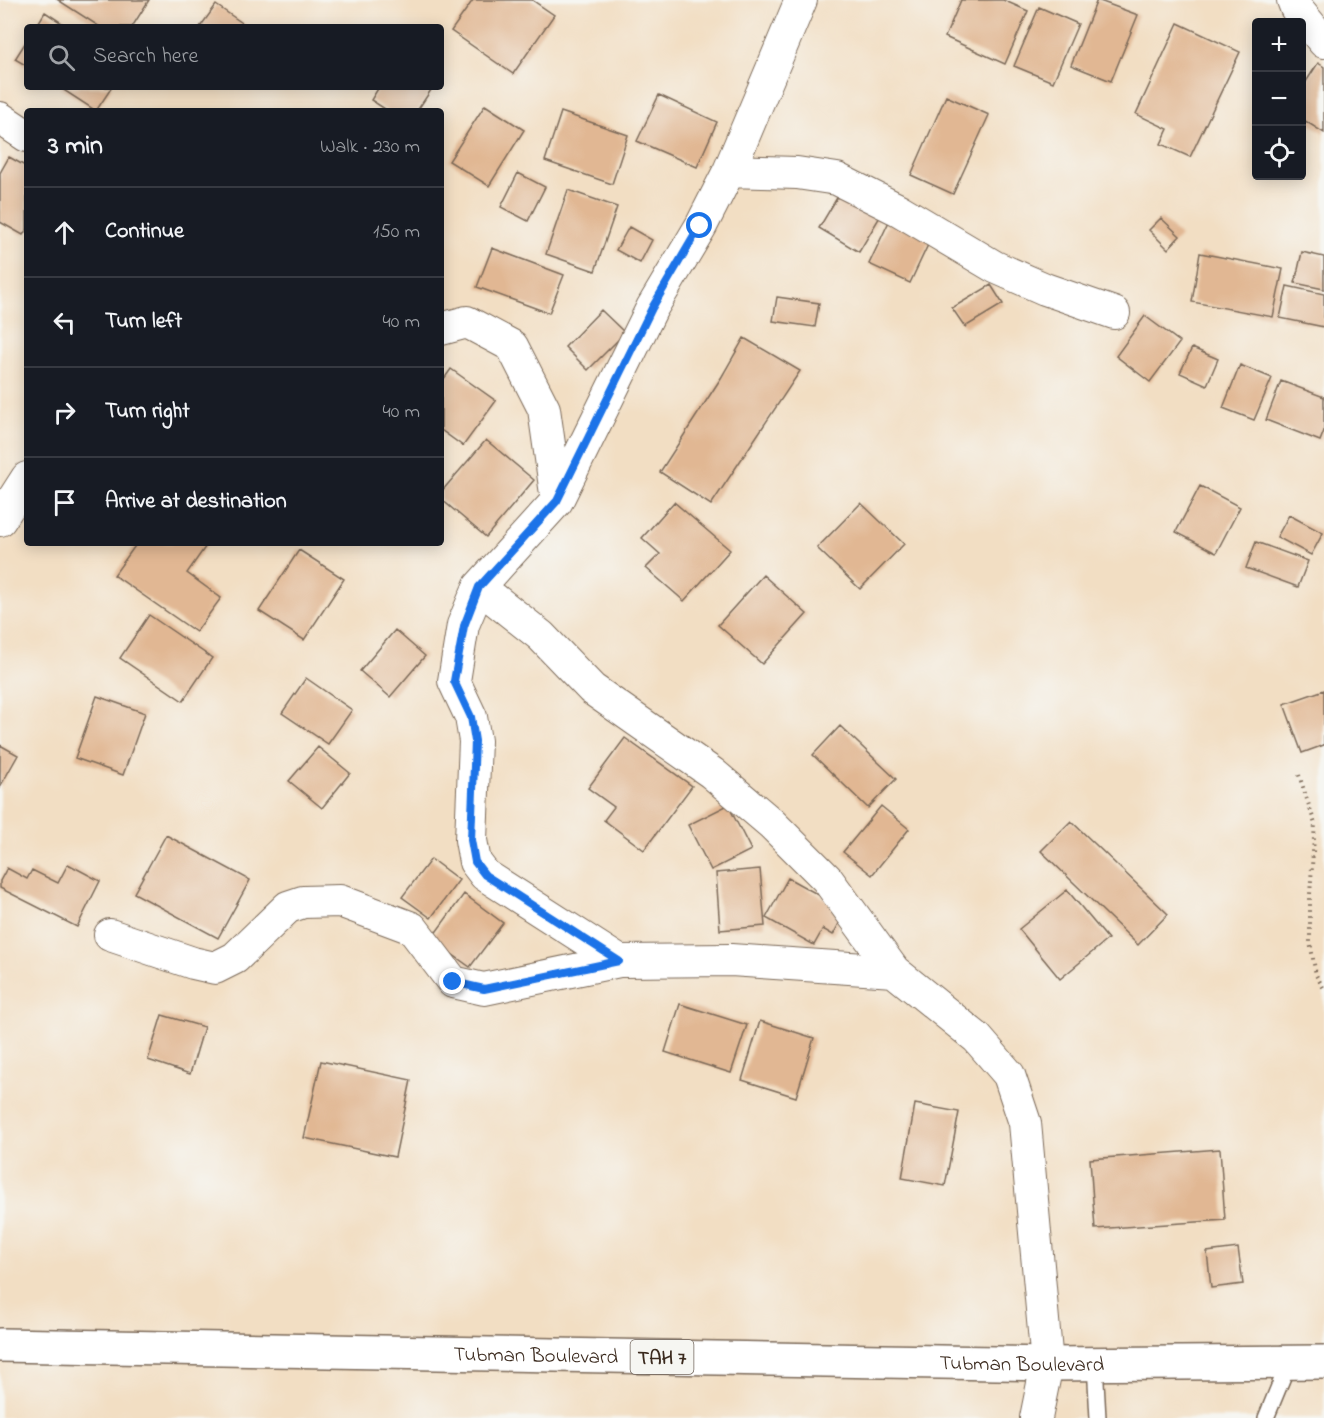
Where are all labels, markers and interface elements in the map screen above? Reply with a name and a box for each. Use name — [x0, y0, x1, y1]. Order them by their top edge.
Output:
map controls — [1252, 18, 1306, 180]
button: + — [1252, 18, 1306, 72]
search box — [24, 24, 444, 90]
icon: search — [45, 41, 78, 74]
text: Search here — [93, 41, 198, 73]
button: − — [1252, 72, 1306, 126]
button: locate — [1252, 126, 1306, 180]
text: 3 min — [48, 128, 103, 166]
text: Walk · 230 m — [320, 133, 420, 162]
route start — [686, 212, 712, 238]
icon: ahead — [48, 216, 81, 249]
text: Continue — [105, 216, 184, 248]
text: 150 m — [373, 218, 420, 247]
icon: left — [48, 306, 81, 339]
text: Turn left — [105, 306, 182, 338]
text: 40 m — [383, 308, 420, 337]
icon: right — [48, 396, 81, 429]
text: Turn right — [105, 396, 190, 428]
text: 40 m — [383, 398, 420, 427]
icon: arrive — [48, 486, 81, 519]
text: Arrive at destination — [105, 486, 287, 518]
route end — [439, 968, 465, 994]
street label: Tubman Boulevard — [453, 1340, 619, 1373]
road number: TAH 7 — [630, 1340, 694, 1374]
street label: Tubman Boulevard — [939, 1349, 1105, 1381]

